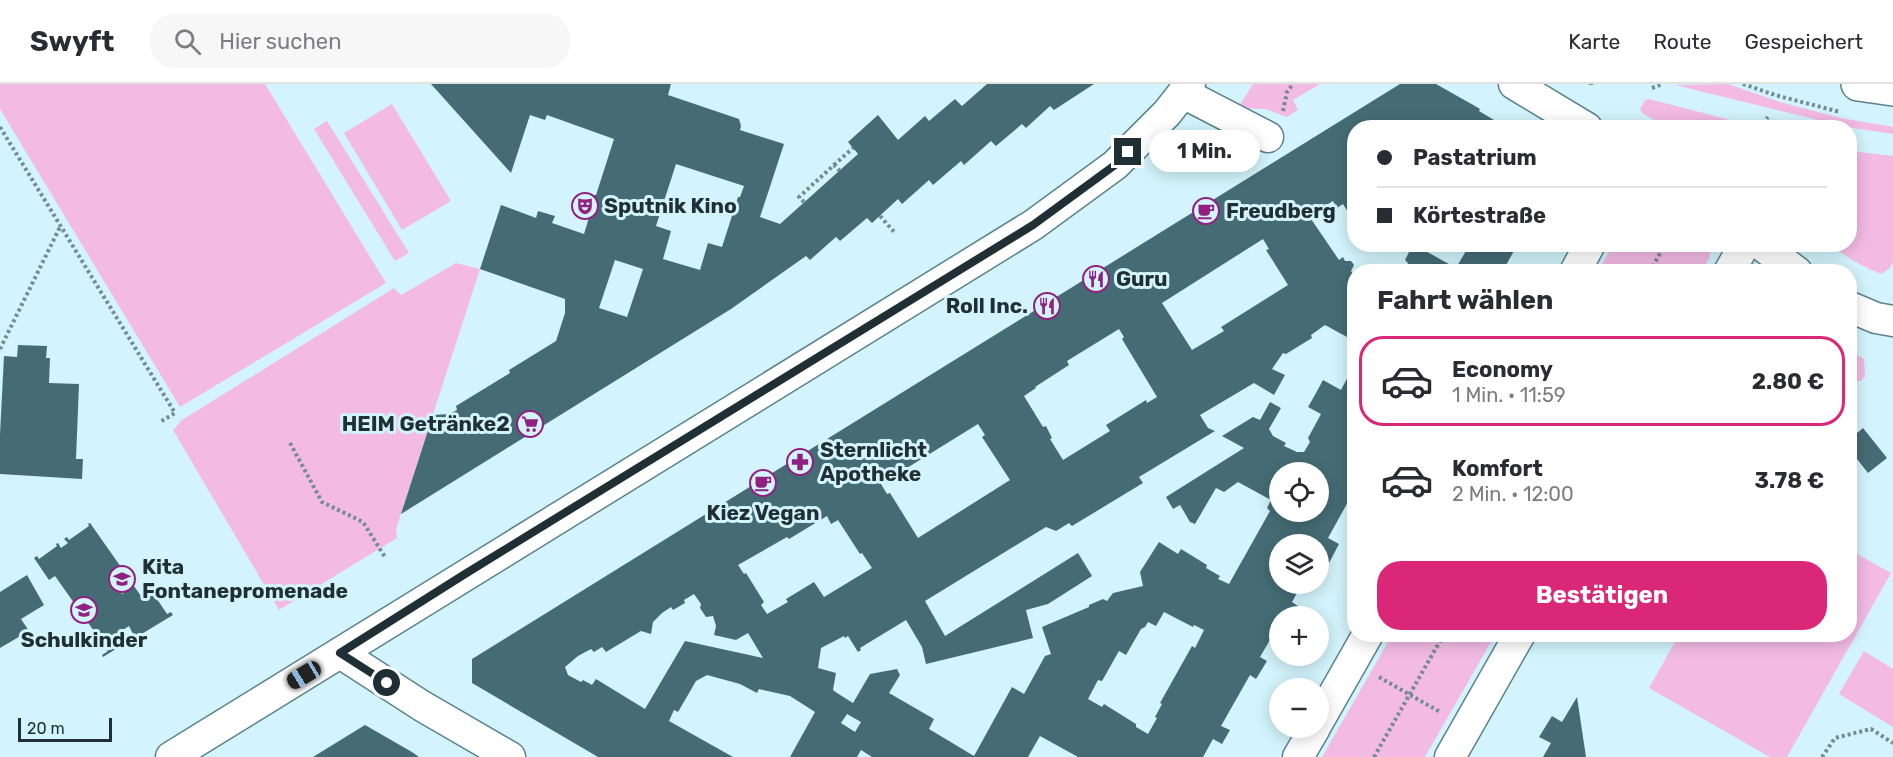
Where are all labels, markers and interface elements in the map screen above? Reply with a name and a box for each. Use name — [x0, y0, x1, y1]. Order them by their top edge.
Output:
search box — [150, 14, 570, 68]
text: Swyft — [30, 25, 114, 58]
icon: search — [171, 25, 204, 58]
text: Hier suchen — [219, 28, 342, 55]
text: Karte — [1568, 29, 1620, 54]
text: Route — [1653, 29, 1712, 54]
text: Gespeichert — [1745, 29, 1863, 54]
callout: 1 Min. — [1149, 131, 1260, 173]
route end — [1114, 138, 1141, 165]
text: 1 Min. — [1177, 139, 1232, 163]
text: Pastatrium — [1413, 144, 1537, 171]
theatre icon: Sputnik Kino — [570, 191, 600, 221]
place label: Sputnik Kino — [604, 193, 737, 218]
cafe icon: Freudberg — [1191, 196, 1221, 226]
place label: Freudberg — [1226, 198, 1336, 223]
text: Körtestraße — [1413, 202, 1546, 229]
restaurant icon: Guru — [1081, 264, 1111, 294]
place label: Guru — [1116, 266, 1168, 291]
text: Fahrt wählen — [1377, 284, 1553, 316]
restaurant icon: Roll Inc. — [1032, 291, 1062, 321]
place label: Roll Inc. — [946, 293, 1028, 318]
icon: car — [1380, 354, 1434, 408]
text: Economy — [1452, 356, 1553, 383]
text: 2.80 € — [1752, 368, 1824, 395]
text: 1 Min. · 11:59 — [1452, 383, 1566, 407]
supermarket icon: HEIM Getränke2 — [515, 409, 545, 439]
place label: HEIM Getränke2 — [342, 411, 510, 436]
place label: Sternlicht Apotheke — [820, 437, 927, 486]
pharmacy icon: Sternlicht Apotheke — [785, 447, 815, 477]
icon: car — [1380, 453, 1434, 507]
text: Komfort — [1452, 455, 1543, 482]
map controls — [1269, 462, 1329, 738]
button: locate — [1269, 462, 1329, 522]
text: 3.78 € — [1754, 467, 1824, 494]
cafe icon: Kiez Vegan — [748, 468, 778, 498]
text: 2 Min. · 12:00 — [1452, 482, 1574, 506]
place label: Kiez Vegan — [707, 500, 820, 525]
button: layers — [1269, 534, 1329, 594]
place label: Kita Fontanepromenade — [142, 554, 348, 603]
button: Bestätigen — [1377, 561, 1827, 630]
school or university icon: Kita Fontanepromenade — [107, 564, 137, 594]
school or university icon: Schulkinder — [69, 595, 99, 625]
button: + — [1269, 606, 1329, 666]
place label: Schulkinder — [21, 627, 148, 652]
car — [284, 658, 324, 692]
route start — [373, 669, 400, 696]
button: − — [1269, 678, 1329, 738]
scale bar — [18, 715, 112, 742]
text: 20 m — [27, 719, 65, 738]

